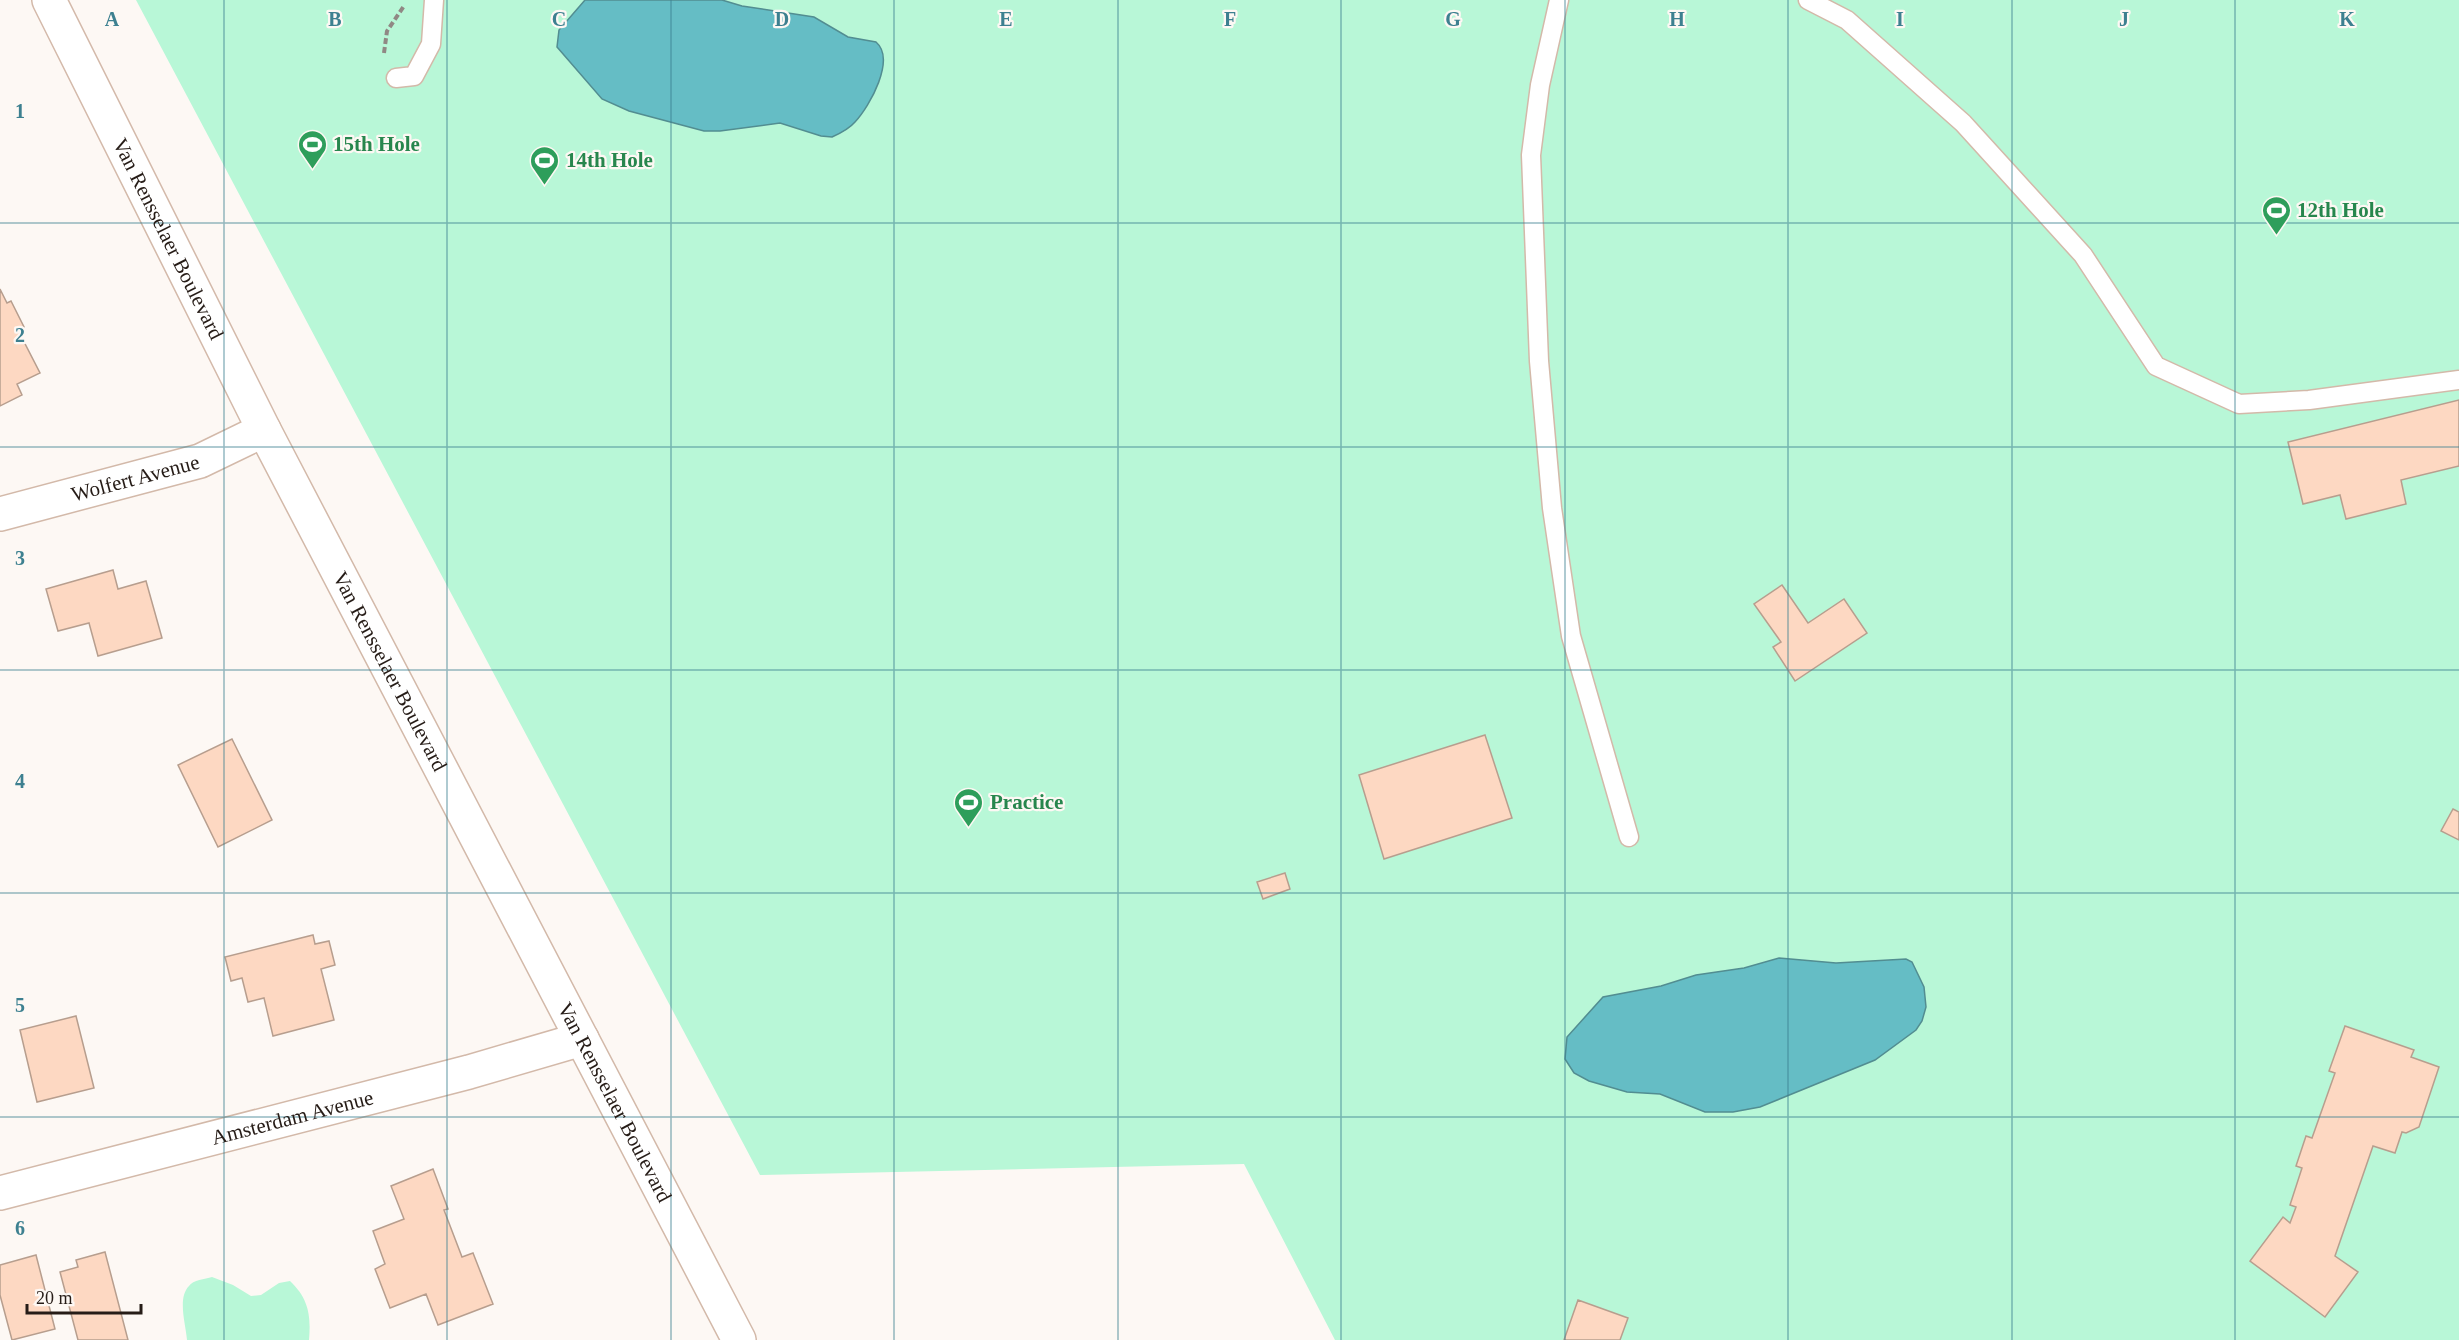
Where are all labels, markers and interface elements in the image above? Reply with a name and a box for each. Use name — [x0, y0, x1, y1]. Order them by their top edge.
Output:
text: A — [105, 8, 120, 30]
text: B — [328, 8, 342, 30]
text: C — [552, 8, 566, 30]
text: D — [775, 8, 789, 30]
text: E — [999, 8, 1013, 30]
text: F — [1224, 8, 1236, 30]
text: G — [1445, 8, 1461, 30]
text: H — [1669, 8, 1685, 30]
text: I — [1896, 8, 1904, 30]
text: J — [2119, 8, 2129, 30]
text: K — [2339, 8, 2355, 30]
text: 1 — [15, 100, 25, 122]
sports icon: 15th Hole — [296, 128, 328, 170]
place label: 15th Hole — [333, 132, 420, 156]
street label: Van Rensselaer Boulevard — [108, 134, 229, 344]
sports icon: 14th Hole — [529, 144, 561, 186]
place label: 14th Hole — [566, 148, 653, 172]
sports icon: 12th Hole — [2260, 194, 2292, 236]
place label: 12th Hole — [2297, 198, 2384, 222]
text: 2 — [15, 324, 25, 346]
street label: Wolfert Avenue — [69, 450, 202, 507]
text: 3 — [15, 547, 25, 569]
street label: Van Rensselaer Boulevard — [328, 568, 452, 776]
text: 4 — [15, 770, 25, 792]
sports icon: Practice — [953, 786, 985, 828]
place label: Practice — [990, 790, 1063, 814]
text: 5 — [15, 994, 25, 1016]
street label: Van Rensselaer Boulevard — [553, 998, 677, 1206]
street label: Amsterdam Avenue — [209, 1085, 376, 1150]
text: 6 — [15, 1217, 25, 1239]
scale bar — [27, 1277, 141, 1315]
text: 20 m — [36, 1288, 73, 1308]

